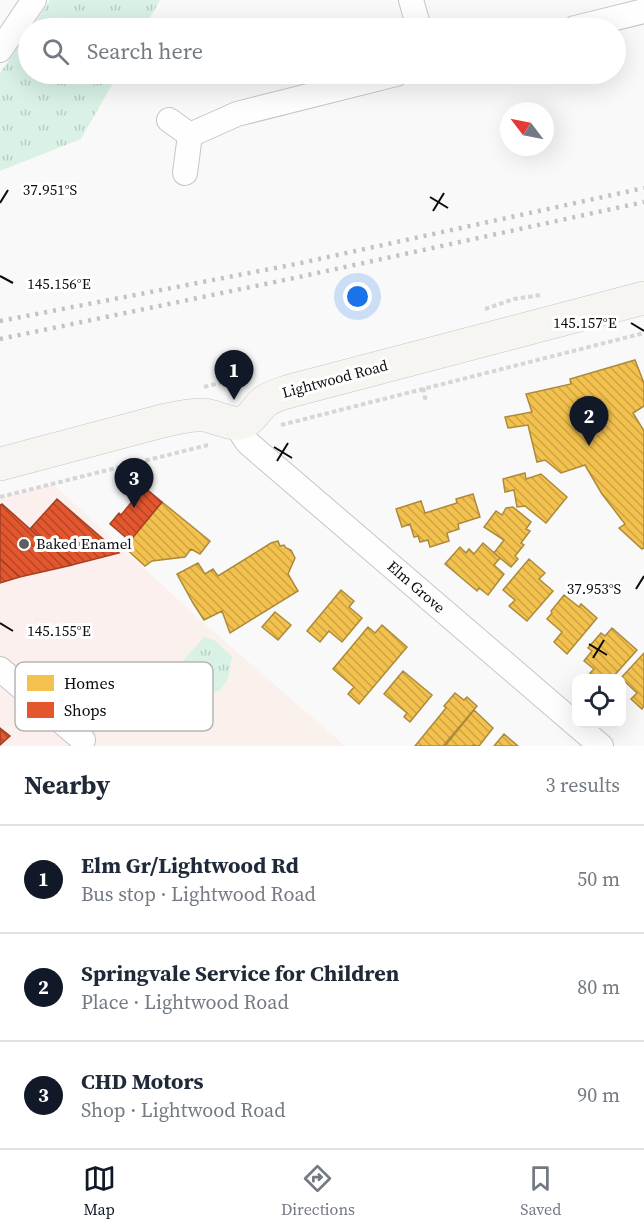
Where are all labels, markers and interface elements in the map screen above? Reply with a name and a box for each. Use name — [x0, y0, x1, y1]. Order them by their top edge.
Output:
search box — [18, 18, 626, 84]
icon: search — [39, 35, 72, 68]
text: Search here — [87, 36, 203, 66]
north arrow — [500, 102, 554, 156]
text: 37.951°S — [23, 179, 78, 200]
text: 145.156°E — [27, 273, 91, 294]
your location — [343, 282, 372, 311]
text: 145.157°E — [553, 312, 617, 333]
pin: 1 — [214, 350, 254, 400]
street label: Lightwood Road — [280, 354, 391, 403]
pin: 2 — [570, 396, 608, 446]
pin: 3 — [114, 458, 154, 508]
place label: Baked Enamel — [36, 533, 132, 554]
marker: Baked Enamel — [17, 537, 31, 551]
street label: Elm Grove — [383, 556, 450, 618]
text: 37.953°S — [567, 578, 622, 599]
text: 145.155°E — [27, 620, 91, 641]
legend — [15, 662, 213, 731]
text: Homes — [64, 672, 115, 694]
map controls — [572, 674, 626, 728]
button: locate — [572, 674, 626, 728]
text: Shops — [64, 699, 107, 721]
text: Nearby — [24, 767, 110, 803]
text: 3 results — [545, 771, 620, 799]
text: Elm Gr/Lightwood Rd — [81, 850, 299, 880]
text: 1 — [38, 865, 49, 893]
text: 50 m — [577, 865, 620, 893]
text: Bus stop · Lightwood Road — [81, 880, 316, 908]
text: Springvale Service for Children — [81, 958, 399, 988]
text: 2 — [38, 973, 49, 1001]
text: 80 m — [577, 973, 620, 1001]
text: Place · Lightwood Road — [81, 988, 289, 1016]
text: CHD Motors — [81, 1066, 203, 1096]
text: 3 — [38, 1081, 49, 1109]
text: 90 m — [577, 1081, 620, 1109]
text: Shop · Lightwood Road — [81, 1096, 286, 1124]
tab: Map — [83, 1162, 116, 1220]
tab: Directions — [281, 1162, 355, 1220]
tab: Saved — [520, 1162, 561, 1220]

